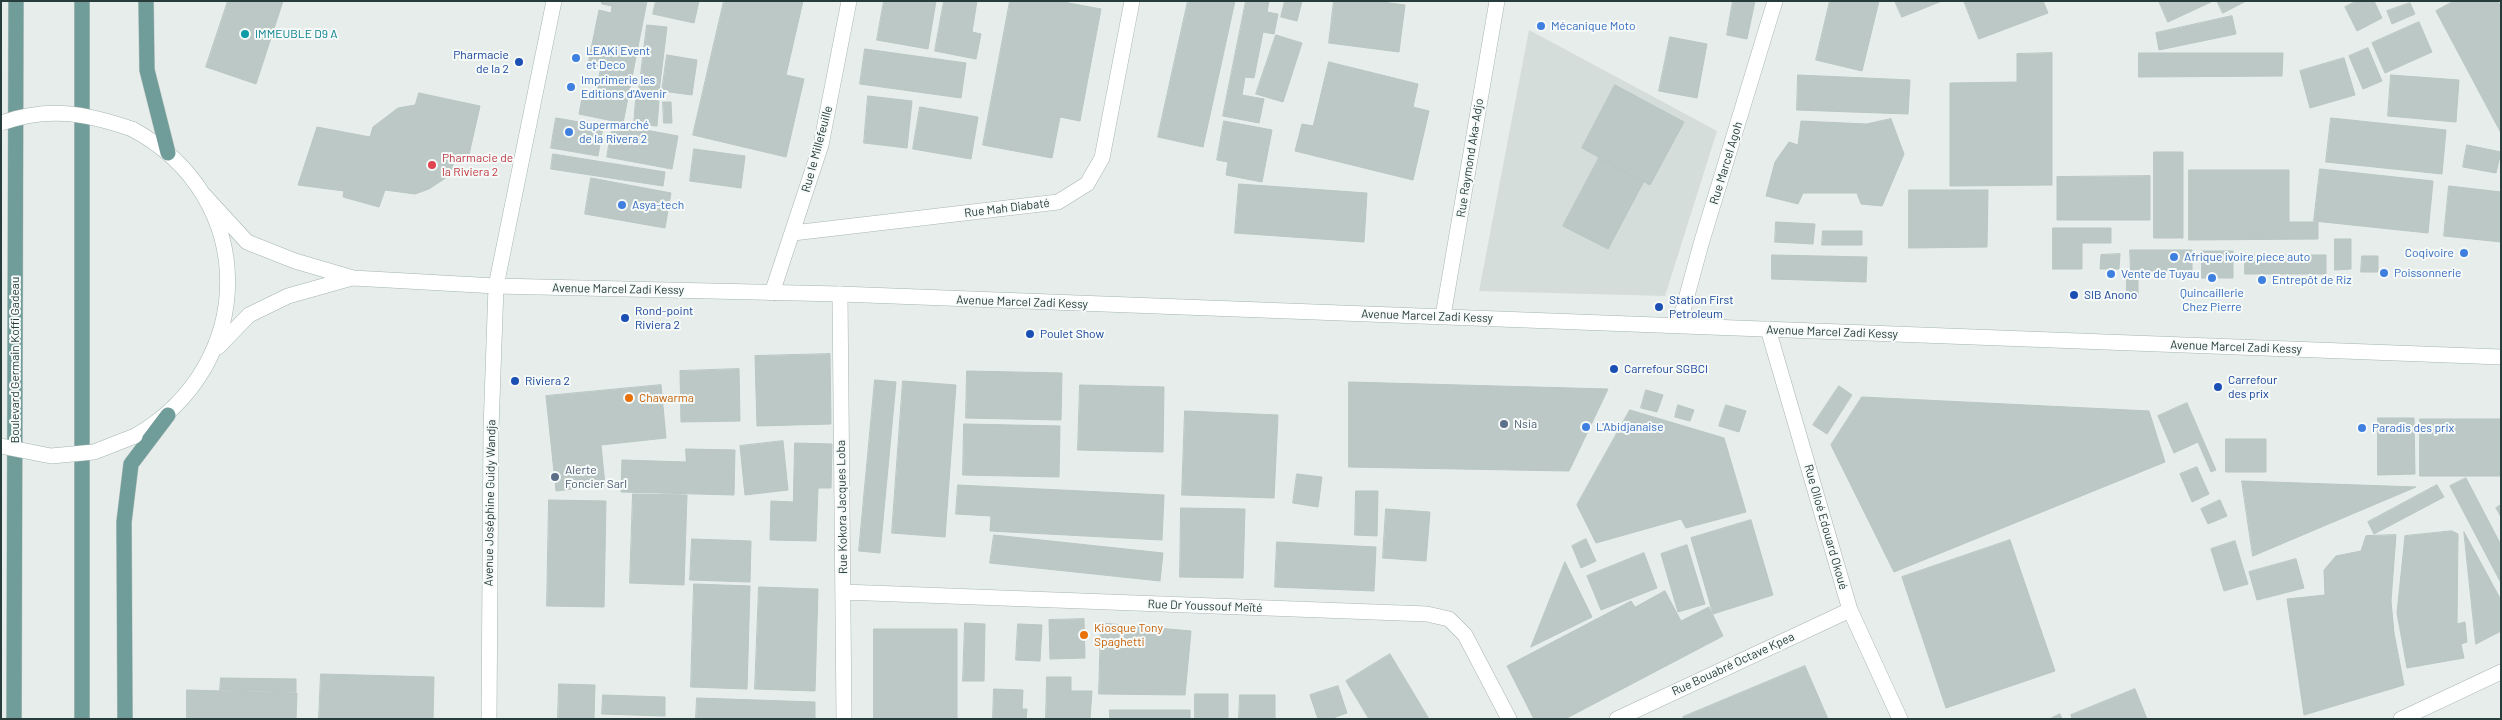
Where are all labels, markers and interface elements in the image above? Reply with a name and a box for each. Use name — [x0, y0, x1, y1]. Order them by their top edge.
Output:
place label: Mécanique Moto — [1551, 19, 1636, 33]
marker: Mécanique Moto — [1535, 20, 1547, 32]
place label: IMMEUBLE D9 A — [255, 27, 338, 41]
marker: IMMEUBLE D9 A — [239, 28, 251, 40]
place label: LEAKi Event et Deco — [586, 44, 650, 72]
place label: Pharmacie de la 2 — [453, 48, 509, 76]
marker: LEAKi Event et Deco — [570, 52, 582, 64]
marker: Pharmacie de la 2 — [513, 56, 525, 68]
place label: Imprimerie les Editions d'Avenir — [581, 73, 667, 101]
marker: Imprimerie les Editions d'Avenir — [565, 81, 577, 93]
street label: Rue Raymond Aka-Adjo — [1453, 97, 1487, 219]
street label: Rue le Millefeuille — [799, 104, 835, 194]
place label: Supermarché de la Rivera 2 — [579, 118, 649, 146]
street label: Rue Marcel Agoh — [1707, 120, 1745, 206]
marker: Supermarché de la Rivera 2 — [563, 126, 575, 138]
place label: Pharmacie de la Riviera 2 — [442, 151, 513, 179]
marker: Pharmacie de la Riviera 2 — [426, 159, 438, 171]
street label: Rue Mah Diabaté — [963, 196, 1051, 220]
place label: Asya-tech — [632, 198, 684, 212]
marker: Asya-tech — [616, 199, 628, 211]
place label: Coqivoire — [2405, 246, 2454, 260]
marker: Coqivoire — [2458, 247, 2470, 259]
place label: Afrique ivoire piece auto — [2184, 250, 2310, 264]
marker: Afrique ivoire piece auto — [2168, 251, 2180, 263]
place label: Poissonnerie — [2394, 266, 2461, 280]
place label: Vente de Tuyau — [2121, 267, 2199, 281]
marker: Poissonnerie — [2378, 267, 2390, 279]
marker: Vente de Tuyau — [2105, 268, 2117, 280]
marker: Quincaillerie Chez Pierre — [2206, 272, 2218, 284]
place label: Entrepôt de Riz — [2272, 273, 2352, 287]
marker: Entrepôt de Riz — [2256, 274, 2268, 286]
street label: Boulevard Germain Koffi Gadeau — [8, 277, 22, 443]
street label: Avenue Marcel Zadi Kessy — [552, 281, 684, 297]
place label: Quincaillerie Chez Pierre — [2180, 286, 2244, 314]
place label: SIB Anono — [2084, 288, 2137, 302]
marker: SIB Anono — [2068, 289, 2080, 301]
street label: Avenue Marcel Zadi Kessy — [956, 293, 1088, 311]
place label: Station First Petroleum — [1669, 293, 1734, 321]
marker: Station First Petroleum — [1653, 301, 1665, 313]
place label: Rond-point Riviera 2 — [635, 304, 693, 332]
street label: Avenue Marcel Zadi Kessy — [1361, 307, 1493, 325]
marker: Rond-point Riviera 2 — [619, 312, 631, 324]
street label: Avenue Marcel Zadi Kessy — [1766, 323, 1898, 341]
place label: Poulet Show — [1040, 327, 1104, 341]
marker: Poulet Show — [1024, 328, 1036, 340]
street label: Avenue Marcel Zadi Kessy — [2170, 338, 2302, 356]
place label: Carrefour SGBCI — [1624, 362, 1708, 376]
marker: Carrefour SGBCI — [1608, 363, 1620, 375]
place label: Carrefour des prix — [2228, 373, 2277, 401]
place label: Riviera 2 — [525, 374, 570, 388]
marker: Riviera 2 — [509, 375, 521, 387]
marker: Carrefour des prix — [2212, 381, 2224, 393]
place label: Chawarma — [639, 391, 694, 405]
marker: Chawarma — [623, 392, 635, 404]
place label: Nsia — [1514, 417, 1537, 431]
marker: Nsia — [1498, 418, 1510, 430]
street label: Avenue Joséphine Guidy Wandja — [481, 419, 499, 587]
place label: L'Abidjanaise — [1596, 420, 1664, 434]
marker: L'Abidjanaise — [1580, 421, 1592, 433]
place label: Paradis des prix — [2372, 421, 2454, 435]
marker: Paradis des prix — [2356, 422, 2368, 434]
street label: Rue Kokora Jacques Loba — [834, 440, 850, 574]
place label: Alerte Foncier Sarl — [565, 463, 627, 491]
street label: Rue Olloé Edouard Okoué — [1801, 463, 1851, 591]
marker: Alerte Foncier Sarl — [549, 471, 561, 483]
street label: Rue Dr Youssouf Meïté — [1147, 597, 1263, 615]
place label: Kiosque Tony Spaghetti — [1094, 621, 1163, 649]
marker: Kiosque Tony Spaghetti — [1078, 629, 1090, 641]
street label: Rue Bouabré Octave Kpea — [1669, 629, 1797, 699]

